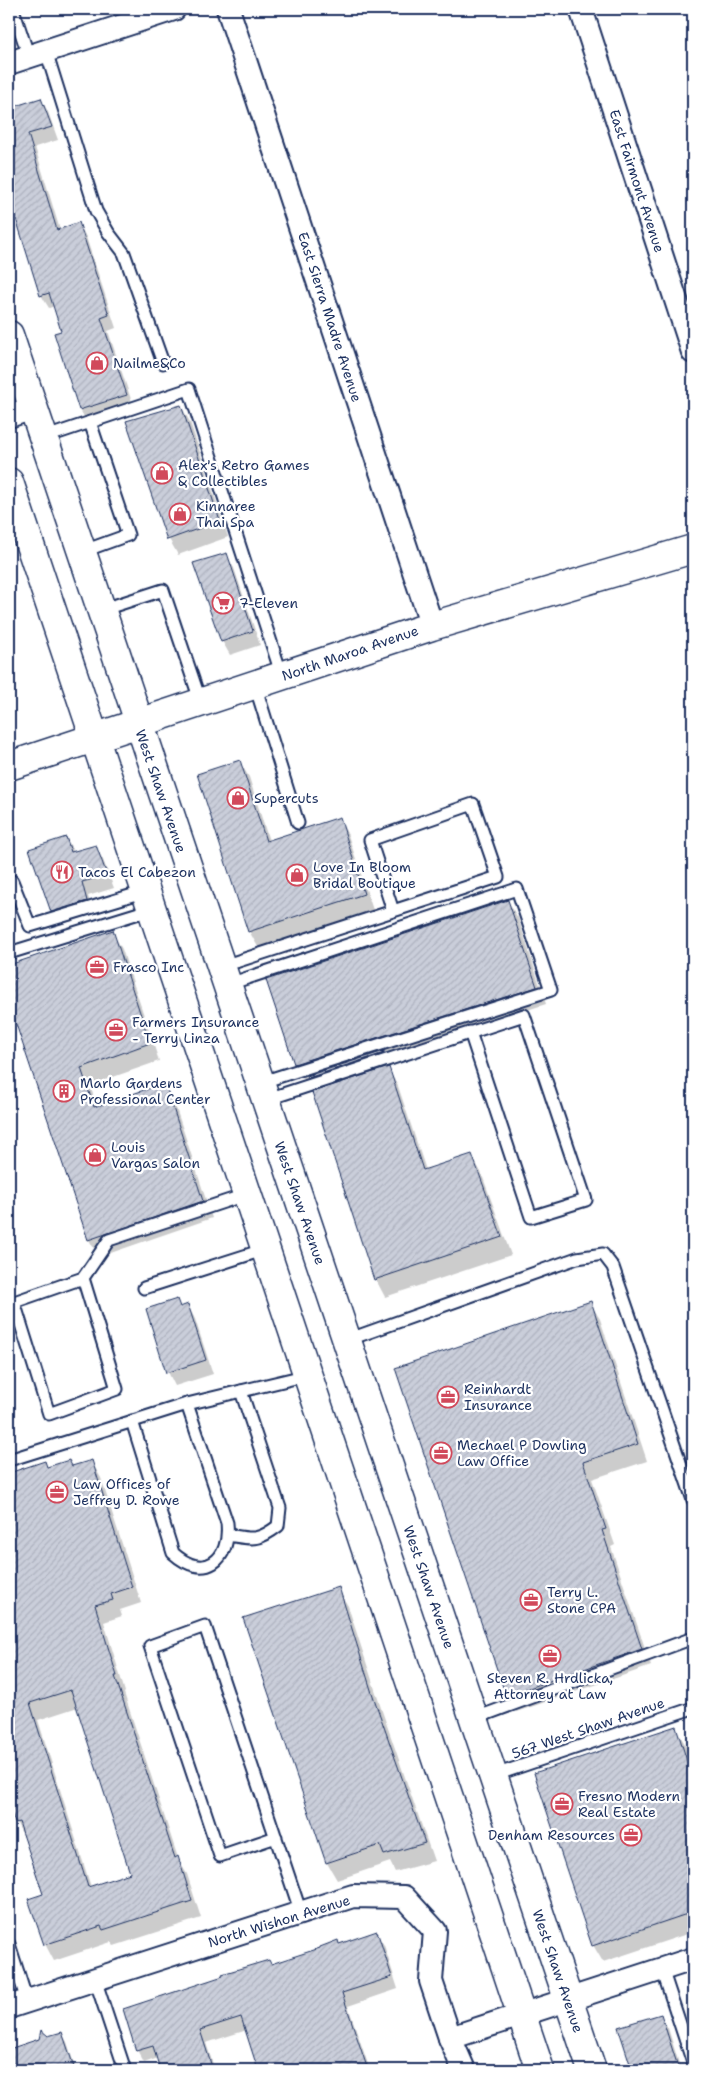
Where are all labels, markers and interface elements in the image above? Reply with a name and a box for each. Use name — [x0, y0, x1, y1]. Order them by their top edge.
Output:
street label: East Fairmont Avenue — [605, 107, 669, 255]
street label: East Sierra Madre Avenue — [294, 230, 366, 404]
shop icon: Nailme&Co — [85, 351, 109, 375]
place label: Nailme&Co — [113, 354, 186, 372]
place label: Alex's Retro Games & Collectibles — [178, 456, 310, 490]
shop icon: Alex's Retro Games & Collectibles — [150, 461, 174, 485]
place label: Kinnaree Thai Spa — [196, 497, 256, 531]
shop icon: Kinnaree Thai Spa — [168, 502, 192, 526]
supermarket icon: 7-Eleven — [211, 591, 235, 615]
place label: 7-Eleven — [239, 594, 298, 612]
street label: North Maroa Avenue — [279, 621, 421, 685]
street label: West Shaw Avenue — [131, 727, 191, 855]
shop icon: Supercuts — [226, 786, 250, 810]
place label: Supercuts — [254, 789, 319, 807]
place label: Love In Bloom Bridal Boutique — [313, 858, 416, 892]
restaurant icon: Tacos El Cabezon — [50, 860, 74, 884]
place label: Tacos El Cabezon — [78, 863, 196, 881]
shop icon: Love In Bloom Bridal Boutique — [285, 863, 309, 887]
office icon: Frasco Inc — [85, 955, 109, 979]
place label: Frasco Inc — [113, 958, 184, 976]
place label: Farmers Insurance - Terry Linza — [132, 1013, 259, 1047]
office icon: Farmers Insurance - Terry Linza — [104, 1018, 128, 1042]
place label: Marlo Gardens Professional Center — [80, 1074, 211, 1108]
building icon: Marlo Gardens Professional Center — [52, 1079, 76, 1103]
place label: Louis Vargas Salon — [111, 1138, 200, 1172]
street label: West Shaw Avenue — [270, 1139, 330, 1267]
shop icon: Louis Vargas Salon — [83, 1143, 107, 1167]
place label: Reinhardt Insurance — [464, 1380, 532, 1414]
office icon: Reinhardt Insurance — [436, 1385, 460, 1409]
place label: Mechael P Dowling Law Office — [457, 1436, 587, 1470]
office icon: Mechael P Dowling Law Office — [429, 1441, 453, 1465]
place label: Law Offices of Jeffrey D. Rowe — [73, 1475, 180, 1509]
office icon: Law Offices of Jeffrey D. Rowe — [45, 1480, 69, 1504]
street label: West Shaw Avenue — [399, 1523, 459, 1651]
place label: Terry L. Stone CPA — [547, 1583, 616, 1617]
office icon: Terry L. Stone CPA — [519, 1588, 543, 1612]
office icon: Steven R. Hrdlicka, Attorney at Law — [538, 1644, 562, 1668]
place label: Steven R. Hrdlicka, Attorney at Law — [487, 1669, 613, 1703]
street label: 567 West Shaw Avenue — [509, 1693, 667, 1763]
place label: Fresno Modern Real Estate — [578, 1787, 681, 1821]
office icon: Fresno Modern Real Estate — [550, 1792, 574, 1816]
office icon: Denham Resources — [619, 1823, 643, 1847]
place label: Denham Resources — [488, 1826, 615, 1844]
street label: North Wishon Avenue — [206, 1891, 352, 1951]
street label: West Shaw Avenue — [528, 1907, 588, 2035]

